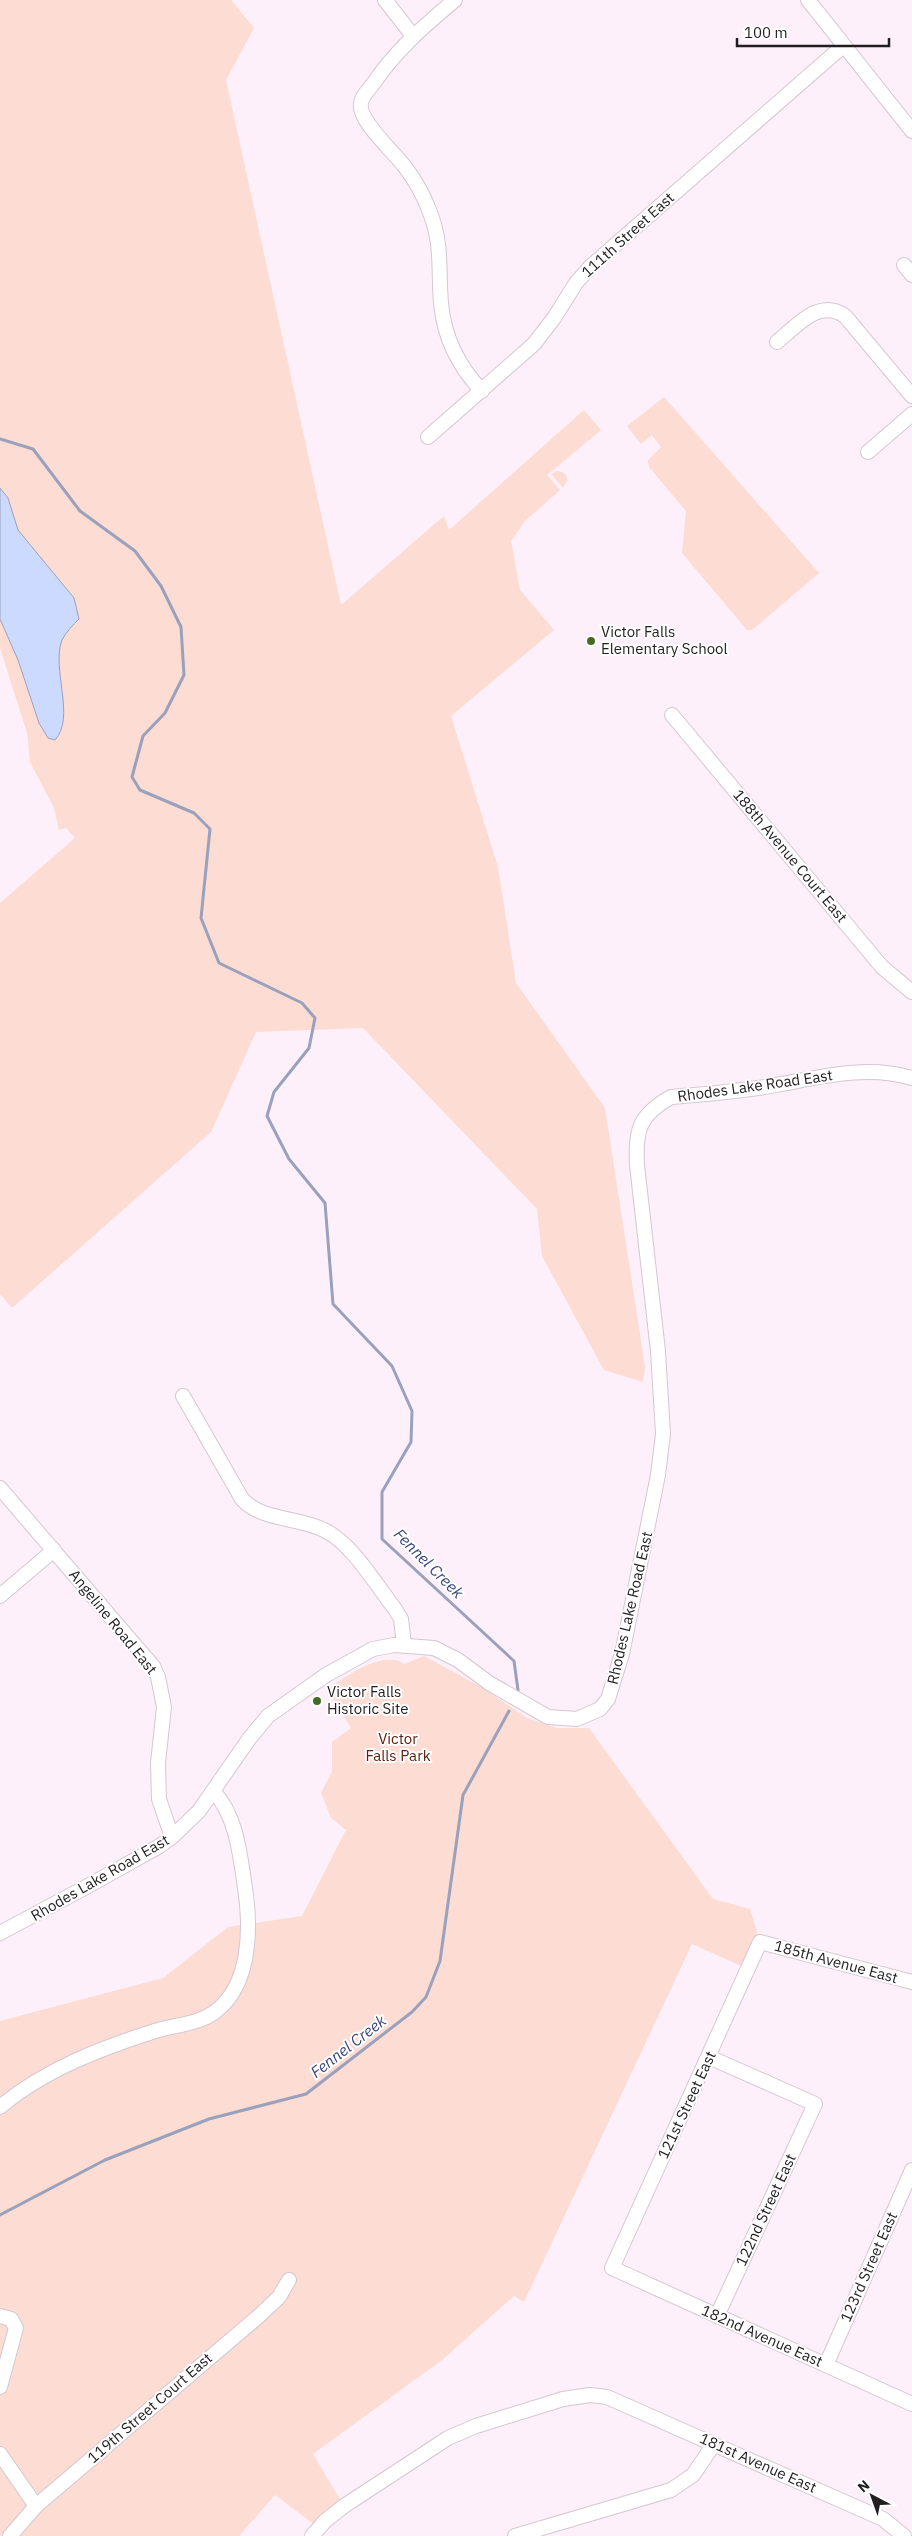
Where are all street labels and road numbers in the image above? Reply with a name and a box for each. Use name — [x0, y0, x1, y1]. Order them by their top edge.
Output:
street label: 111th Street East — [577, 188, 678, 281]
street label: 188th Avenue Court East — [729, 785, 852, 926]
street label: Rhodes Lake Road East — [676, 1065, 834, 1106]
street label: Rhodes Lake Road East — [603, 1530, 656, 1686]
street label: Angeline Road East — [65, 1565, 162, 1678]
street label: Rhodes Lake Road East — [27, 1830, 172, 1925]
street label: 185th Avenue East — [772, 1936, 900, 1987]
street label: 121st Street East — [653, 2048, 720, 2162]
street label: 122nd Street East — [731, 2151, 800, 2269]
street label: 123rd Street East — [836, 2209, 901, 2325]
street label: 182nd Avenue East — [699, 2300, 826, 2371]
street label: 119th Street Court East — [83, 2348, 216, 2467]
street label: 181st Avenue East — [697, 2428, 820, 2497]

